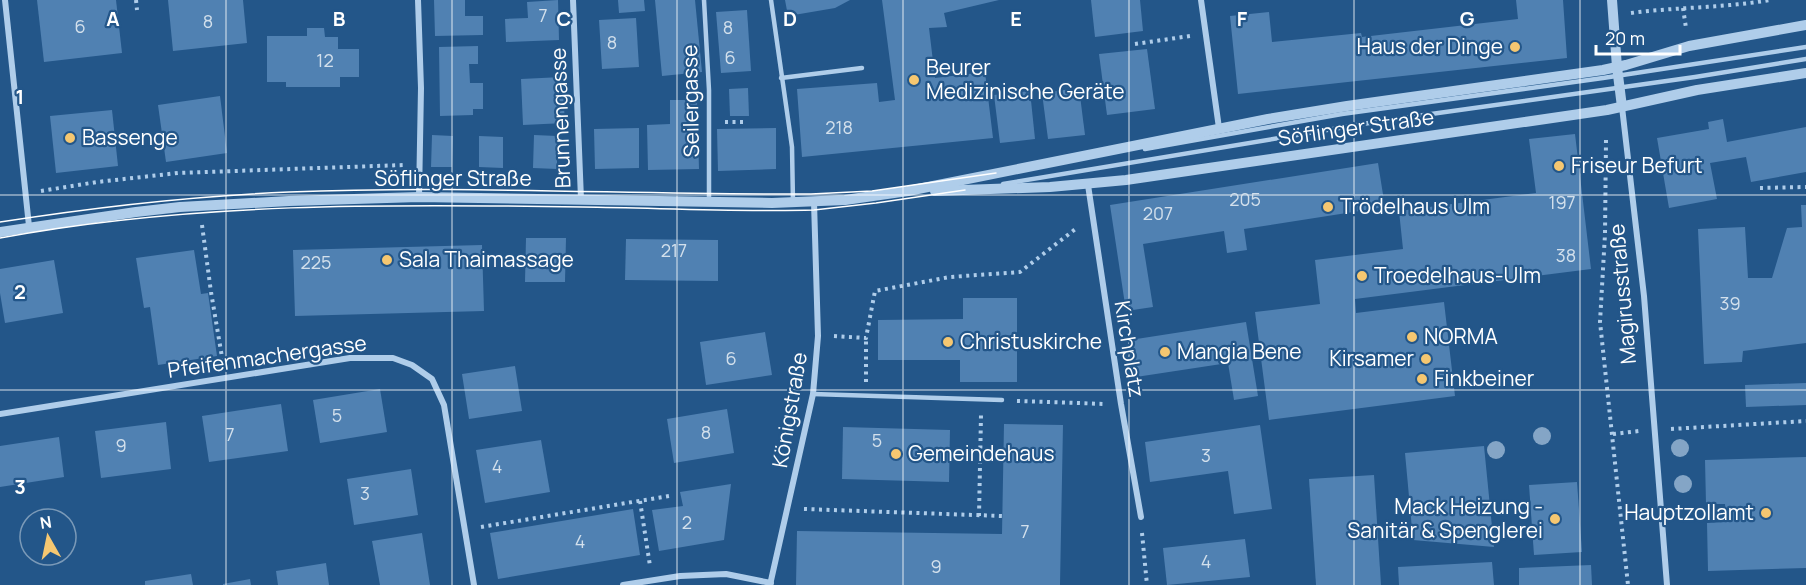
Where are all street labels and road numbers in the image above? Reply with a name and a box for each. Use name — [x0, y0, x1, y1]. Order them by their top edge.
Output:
street label: Seilergasse — [675, 44, 705, 158]
street label: Brunnengasse — [544, 47, 576, 189]
street label: Söflinger Straße — [1276, 102, 1436, 152]
street label: Söflinger Straße — [374, 164, 532, 192]
street label: Magirusstraße — [1602, 223, 1642, 365]
street label: Kirchplatz — [1109, 299, 1151, 399]
street label: Pfeifenmachergasse — [166, 328, 368, 384]
street label: Königstraße — [765, 350, 813, 470]

